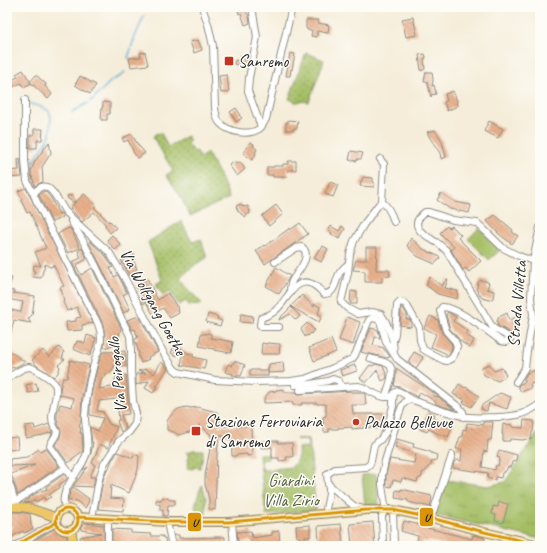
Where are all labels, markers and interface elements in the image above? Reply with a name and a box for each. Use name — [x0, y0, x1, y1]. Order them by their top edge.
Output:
place label: Sanremo — [238, 51, 289, 72]
marker: Sanremo — [223, 55, 235, 67]
street label: Via Wolfgang Goethe — [115, 245, 192, 360]
street label: Strada Villetta — [503, 259, 531, 348]
street label: Via Peirogallo — [102, 335, 131, 414]
place label: Stazione Ferroviaria di Sanremo — [205, 411, 324, 452]
place label: Palazzo Bellevue — [364, 412, 454, 433]
marker: Palazzo Bellevue — [351, 417, 361, 427]
marker: Stazione Ferroviaria di Sanremo — [190, 425, 202, 437]
park label: Giardini Villa Zirio — [263, 470, 321, 511]
line badge: U — [419, 507, 434, 527]
text: U — [424, 510, 432, 524]
line badge: U — [187, 512, 202, 532]
text: U — [192, 515, 200, 529]

